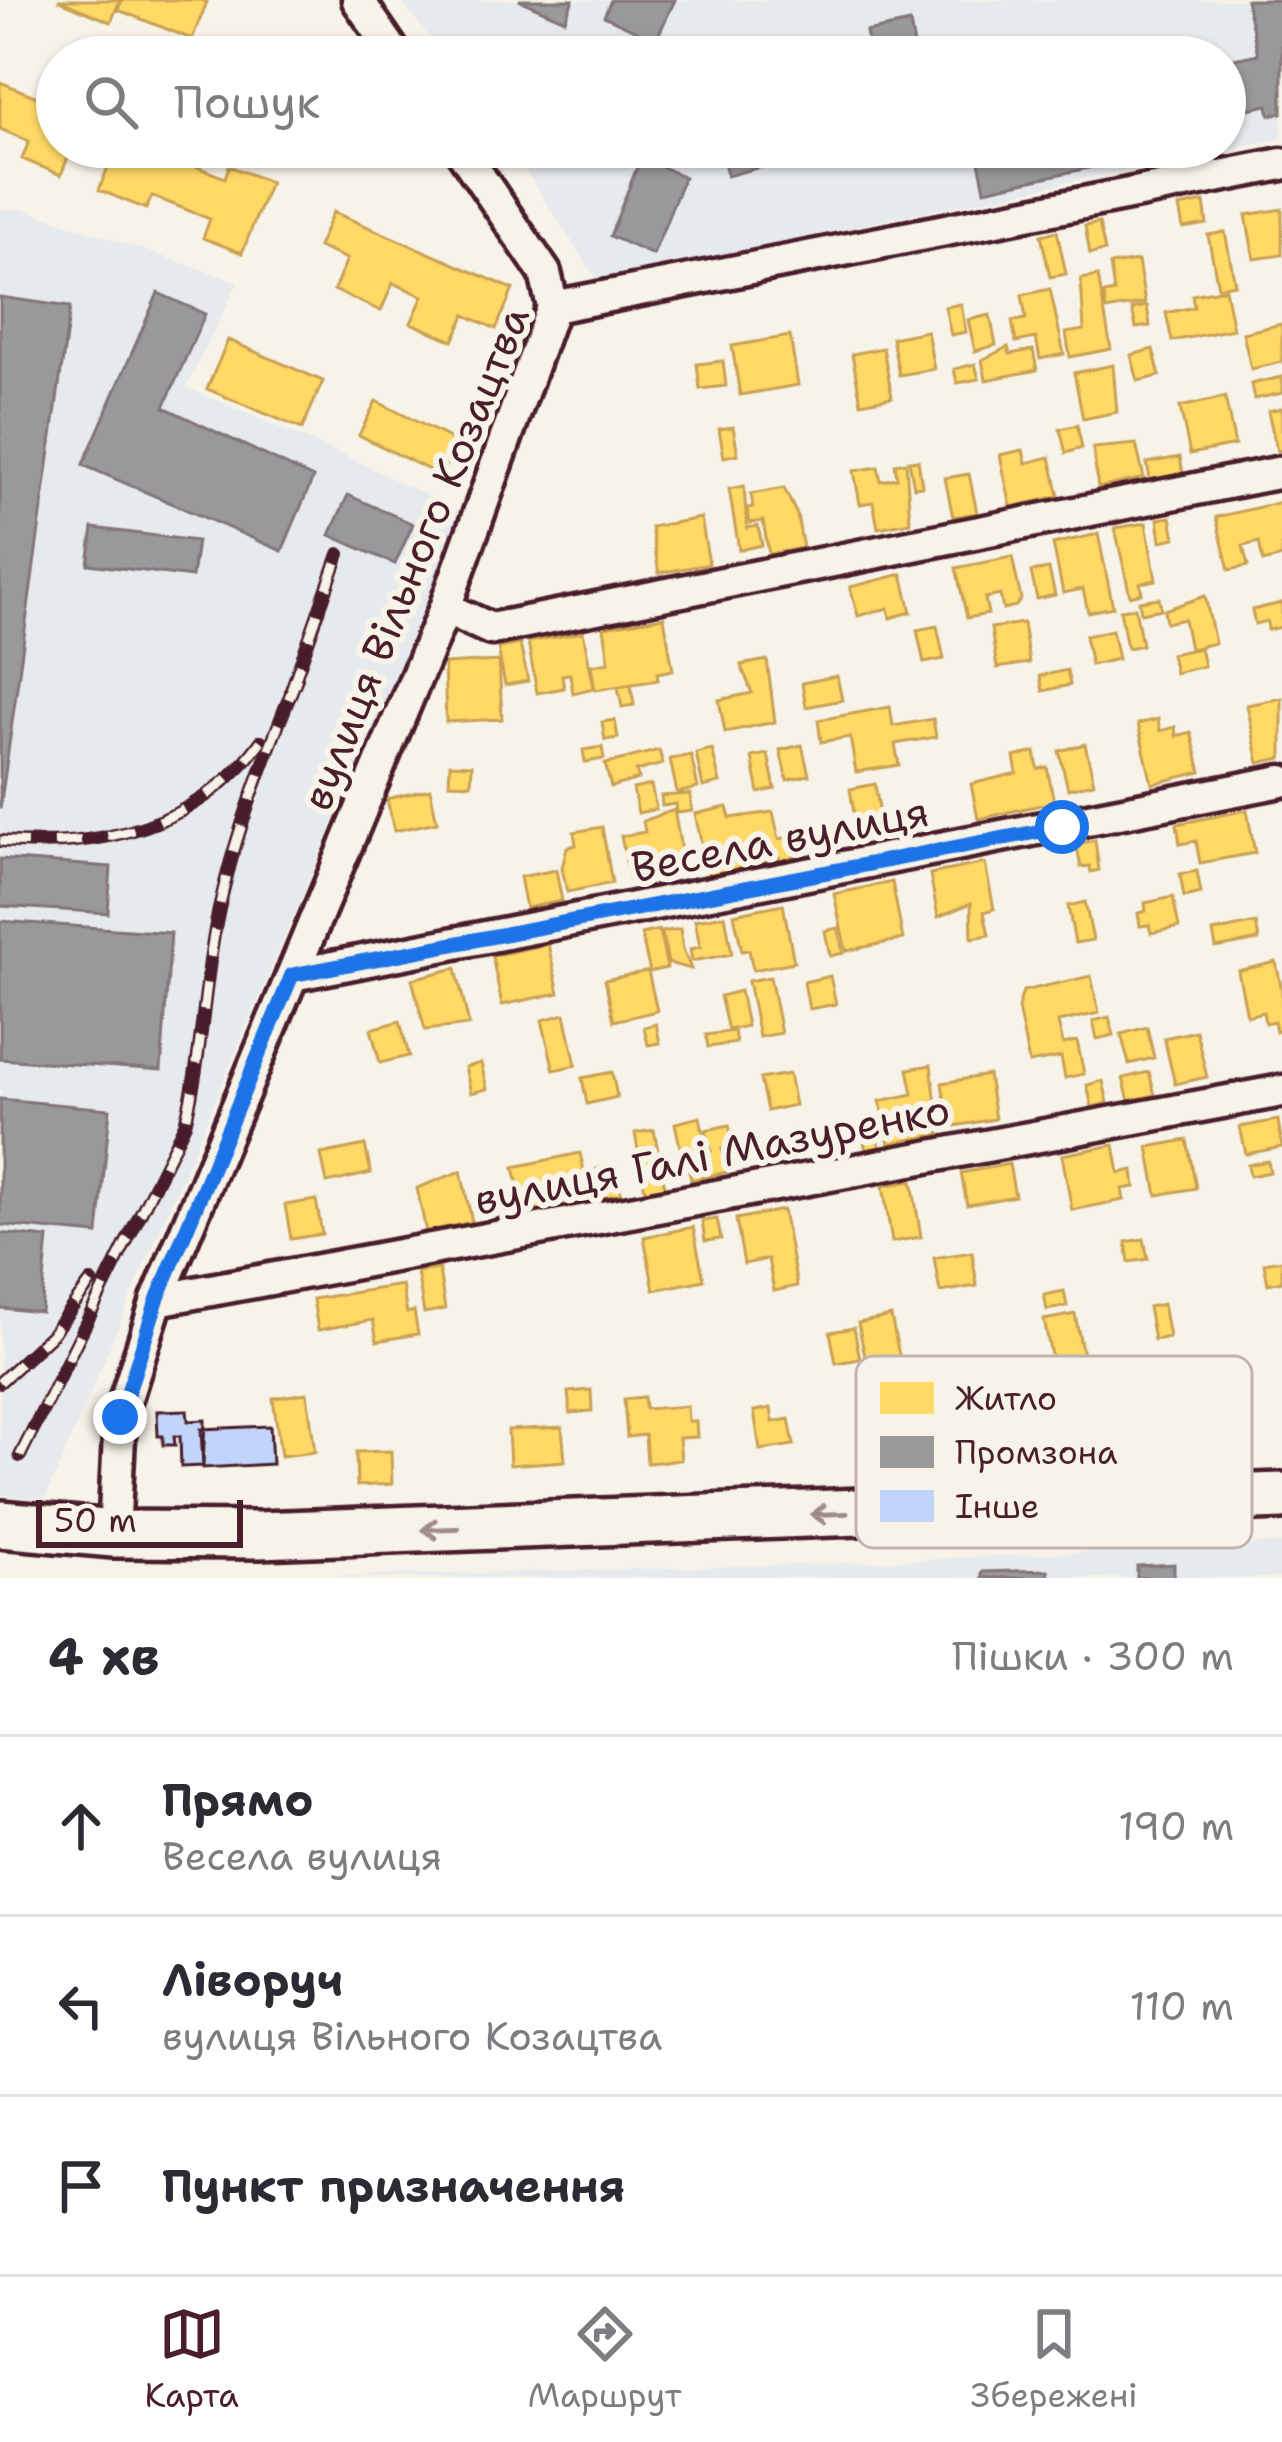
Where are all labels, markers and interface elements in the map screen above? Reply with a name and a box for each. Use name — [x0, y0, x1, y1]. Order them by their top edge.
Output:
search box — [36, 36, 1246, 168]
icon: search — [78, 69, 144, 135]
text: Пошук — [174, 72, 320, 132]
street label: вулиця Вільного Козацтва — [288, 298, 542, 818]
street label: Весела вулиця — [627, 783, 933, 895]
route start — [1035, 800, 1089, 854]
street label: вулиця Галі Мазуренко — [470, 1080, 954, 1228]
legend — [856, 1356, 1252, 1548]
text: Житло — [955, 1376, 1057, 1421]
route end — [93, 1390, 147, 1444]
text: Промзона — [955, 1430, 1118, 1475]
text: Інше — [955, 1484, 1040, 1529]
scale bar — [36, 1494, 243, 1547]
text: 50 m — [54, 1498, 137, 1543]
one-way arrow — [810, 1503, 849, 1526]
one-way arrow — [421, 1517, 460, 1540]
text: 4 хв — [48, 1622, 159, 1690]
text: Пішки · 300 m — [952, 1630, 1234, 1682]
text: Прямо — [162, 1770, 313, 1830]
icon: ahead — [48, 1793, 114, 1859]
text: 190 m — [1118, 1800, 1234, 1852]
text: Весела вулиця — [162, 1830, 442, 1882]
text: Ліворуч — [162, 1950, 343, 2010]
icon: left — [48, 1973, 114, 2039]
text: 110 m — [1130, 1980, 1234, 2032]
text: вулиця Вільного Козацтва — [162, 2010, 662, 2062]
icon: arrive — [48, 2153, 114, 2219]
text: Пункт призначення — [162, 2156, 625, 2216]
tab: Карта — [144, 2301, 239, 2418]
tab: Маршрут — [528, 2301, 682, 2418]
tab: Збережені — [971, 2301, 1138, 2418]

